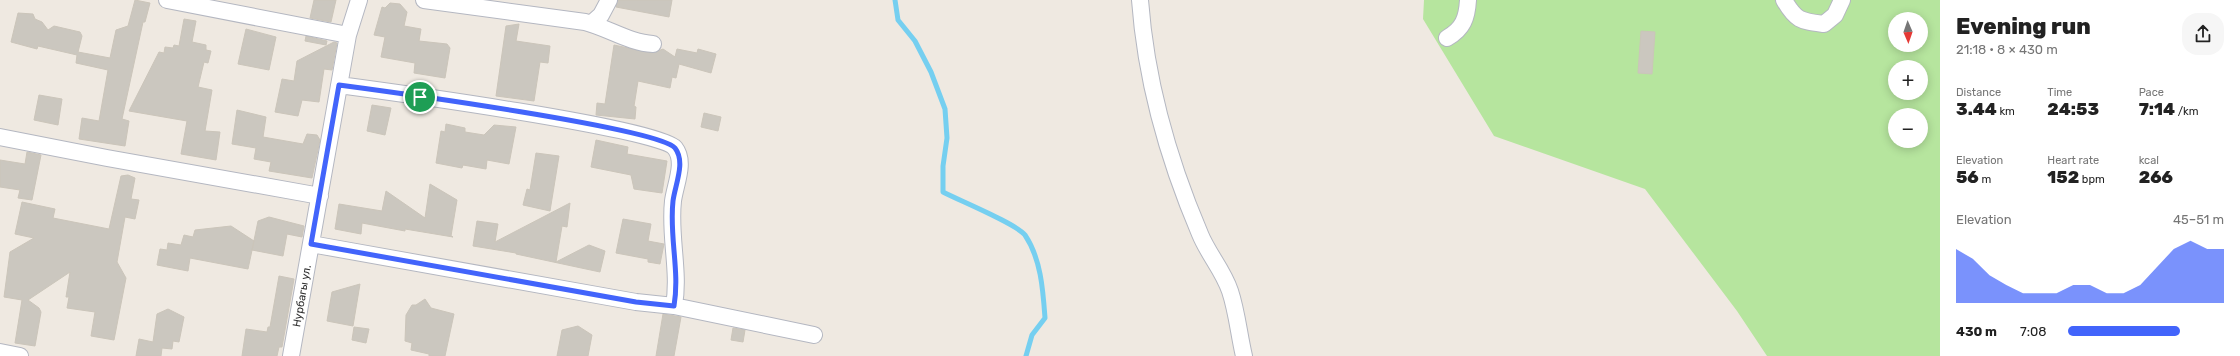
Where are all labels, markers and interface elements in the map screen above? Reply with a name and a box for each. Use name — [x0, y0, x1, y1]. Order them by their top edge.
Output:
north arrow — [1888, 12, 1928, 52]
map controls — [1888, 12, 1928, 148]
text: Evening run — [1956, 13, 2091, 40]
button: share — [2182, 13, 2224, 55]
text: 21:18 · 8 × 430 m — [1956, 42, 2058, 57]
button: + — [1888, 60, 1928, 100]
pin — [403, 80, 437, 114]
icon: arrive — [409, 86, 431, 108]
text: Distance — [1956, 86, 2001, 99]
text: Time — [2047, 86, 2072, 99]
text: Pace — [2139, 86, 2164, 99]
text: 3.44 — [1956, 99, 1997, 119]
text: 24:53 — [2047, 99, 2099, 119]
text: 7:14 — [2139, 99, 2175, 119]
text: km — [1997, 105, 2015, 118]
text: /km — [2175, 105, 2199, 118]
button: − — [1888, 108, 1928, 148]
text: Elevation — [1956, 154, 2003, 167]
text: Heart rate — [2047, 154, 2099, 167]
text: kcal — [2139, 154, 2159, 167]
text: 56 — [1956, 167, 1979, 187]
text: 152 — [2047, 167, 2079, 187]
text: 266 — [2139, 167, 2173, 187]
text: m — [1979, 173, 1991, 186]
text: bpm — [2079, 173, 2105, 186]
text: Elevation — [1956, 212, 2012, 227]
text: 45–51 m — [2173, 212, 2224, 227]
street label: Нурбагы ул. — [290, 264, 314, 328]
text: 430 m — [1956, 324, 1997, 339]
text: 7:08 — [2020, 324, 2047, 339]

